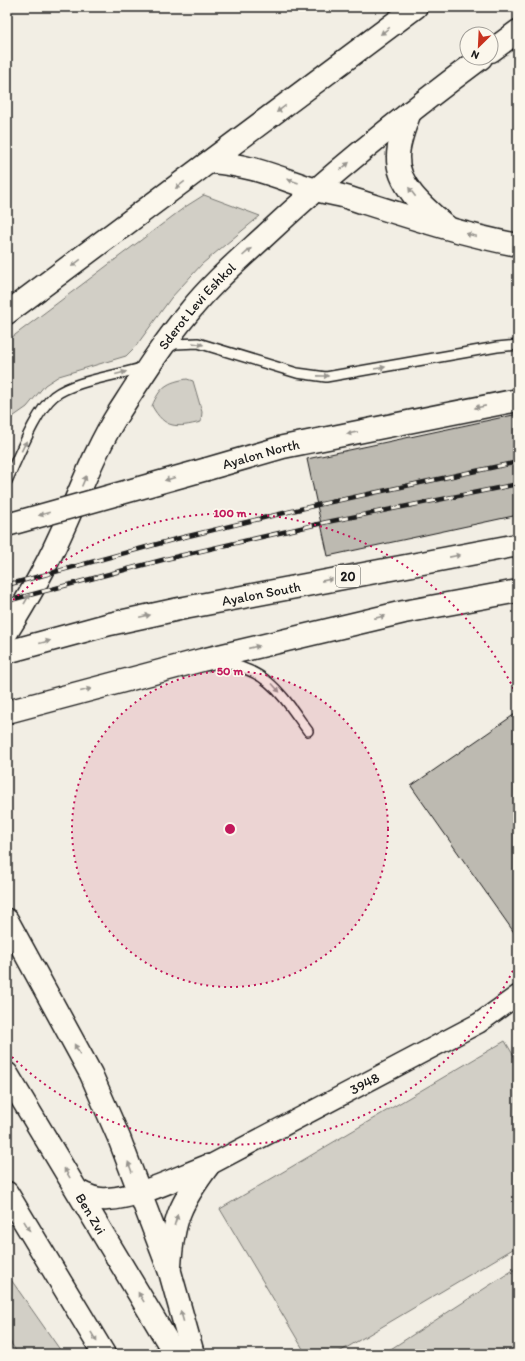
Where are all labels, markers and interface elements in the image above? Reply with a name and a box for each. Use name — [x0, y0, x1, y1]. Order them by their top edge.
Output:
one-way arrow — [380, 26, 391, 35]
north arrow — [459, 26, 499, 66]
text: N — [469, 47, 481, 62]
one-way arrow — [276, 105, 287, 113]
one-way arrow — [339, 162, 350, 171]
one-way arrow — [286, 178, 298, 184]
one-way arrow — [175, 181, 185, 189]
one-way arrow — [408, 187, 416, 198]
one-way arrow — [465, 231, 477, 237]
one-way arrow — [242, 247, 252, 257]
one-way arrow — [70, 259, 81, 267]
street label: Sderot Levi Eshkol — [155, 259, 239, 353]
one-way arrow — [192, 341, 204, 347]
one-way arrow — [374, 365, 387, 371]
one-way arrow — [115, 370, 127, 376]
one-way arrow — [317, 373, 330, 379]
one-way arrow — [473, 404, 486, 410]
one-way arrow — [346, 430, 358, 436]
street label: Ayalon North — [220, 435, 302, 473]
one-way arrow — [21, 441, 27, 452]
one-way arrow — [81, 475, 87, 487]
one-way arrow — [163, 476, 175, 482]
text: 100 m — [213, 506, 247, 520]
one-way arrow — [38, 511, 50, 517]
one-way arrow — [449, 553, 461, 559]
road number: 20 — [336, 565, 360, 587]
one-way arrow — [321, 577, 333, 583]
street label: Ayalon South — [220, 578, 302, 609]
one-way arrow — [24, 593, 31, 604]
one-way arrow — [139, 613, 151, 619]
one-way arrow — [374, 614, 386, 620]
one-way arrow — [39, 639, 51, 645]
one-way arrow — [247, 644, 260, 650]
text: 50 m — [217, 664, 244, 678]
one-way arrow — [271, 683, 280, 693]
one-way arrow — [81, 687, 93, 693]
centre of rings — [223, 822, 237, 836]
one-way arrow — [74, 1043, 80, 1055]
street label: 3948 — [347, 1068, 383, 1098]
one-way arrow — [126, 1161, 132, 1173]
one-way arrow — [63, 1167, 70, 1179]
street label: Ben Zvi — [72, 1190, 110, 1237]
one-way arrow — [173, 1214, 179, 1226]
one-way arrow — [24, 1220, 31, 1232]
one-way arrow — [137, 1291, 144, 1303]
one-way arrow — [179, 1310, 185, 1322]
one-way arrow — [91, 1331, 98, 1343]

